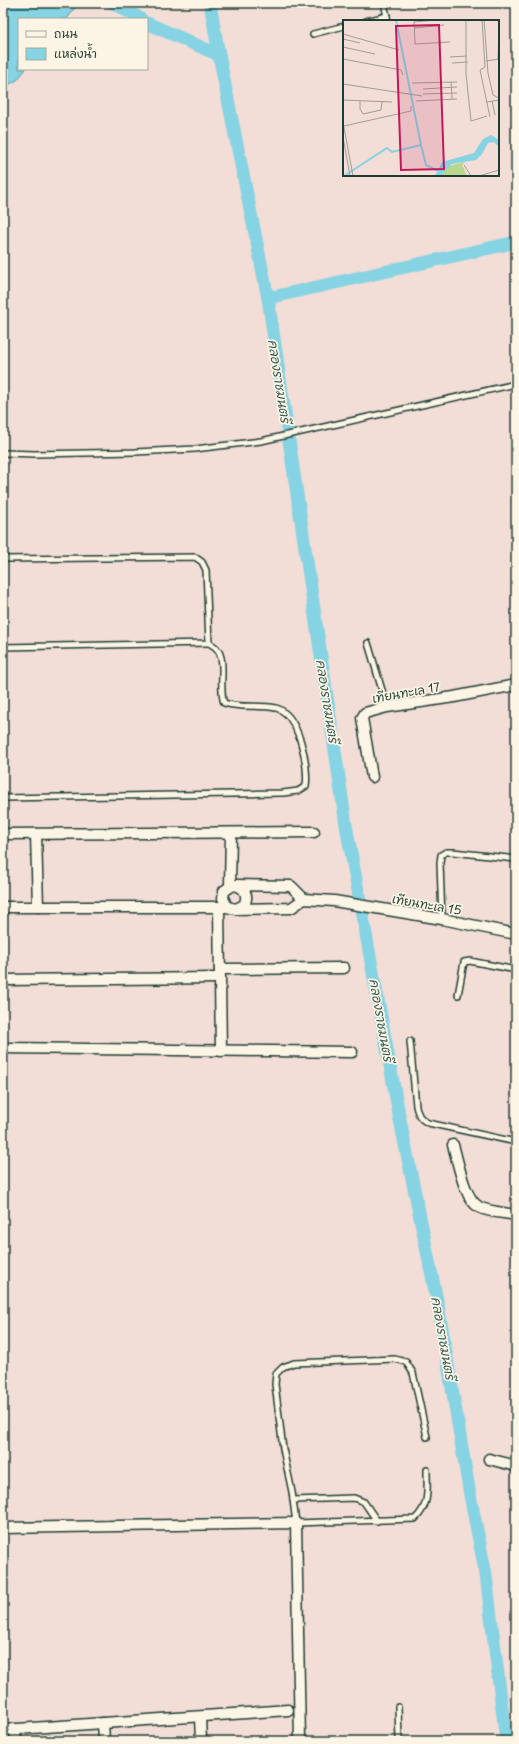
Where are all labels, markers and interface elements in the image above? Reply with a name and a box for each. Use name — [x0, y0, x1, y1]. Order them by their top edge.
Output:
legend — [18, 18, 148, 70]
inset map — [343, 20, 499, 176]
text: ถนน — [54, 24, 78, 42]
text: แหล่งน้ำ — [54, 43, 97, 62]
water label: คลองราชมนตรี — [264, 338, 297, 428]
water label: คลองราชมนตรี — [312, 658, 345, 748]
street label: เทียนทะเล 17 — [371, 677, 442, 707]
street label: เทียนทะเล 15 — [391, 889, 463, 919]
water label: คลองราชมนตรี — [365, 977, 399, 1067]
water label: คลองราชมนตรี — [427, 1295, 461, 1385]

